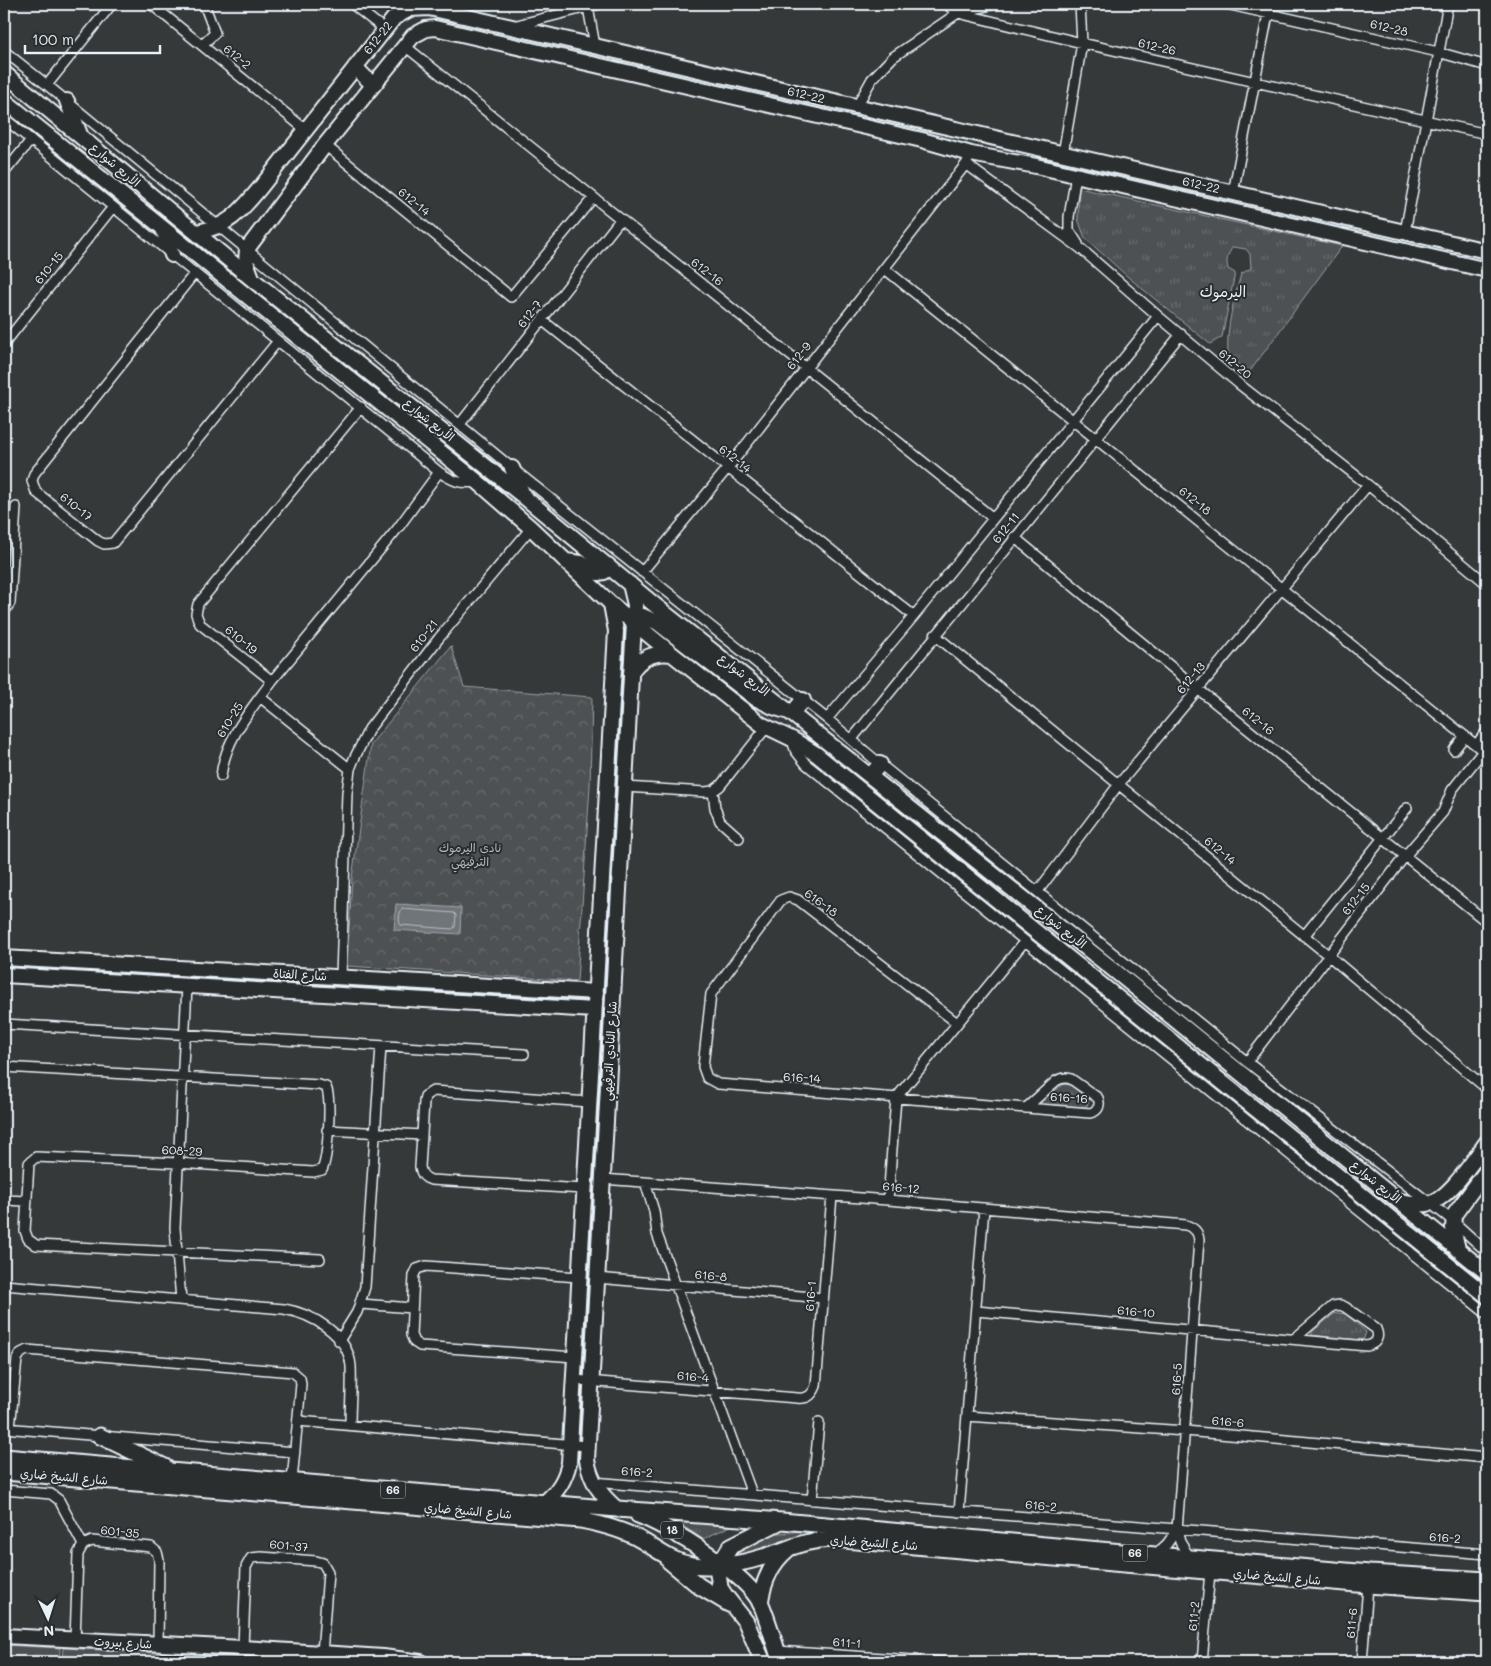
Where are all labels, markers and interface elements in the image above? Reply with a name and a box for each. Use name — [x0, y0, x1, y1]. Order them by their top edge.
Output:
street label: 612-28 — [1369, 15, 1410, 39]
street label: 612-22 — [359, 18, 395, 57]
scale bar — [25, 22, 160, 54]
text: 100 m — [32, 29, 74, 49]
street label: 612-26 — [1137, 34, 1178, 58]
street label: 612-2 — [221, 40, 255, 72]
street label: 612-22 — [786, 82, 826, 106]
street label: الأربع شوارع — [86, 139, 144, 191]
street label: 612-22 — [1181, 172, 1221, 196]
street label: 612-14 — [395, 183, 434, 219]
street label: 610-15 — [30, 248, 66, 287]
street label: 612-16 — [688, 254, 727, 289]
district label: اليرموك — [1200, 281, 1246, 302]
street label: 612-7 — [513, 296, 545, 331]
street label: 612-9 — [782, 338, 814, 373]
street label: 612-20 — [1216, 345, 1256, 382]
street label: الأربع شوارع — [400, 394, 458, 446]
street label: 612-14 — [716, 441, 755, 476]
street label: 612-18 — [1176, 482, 1215, 518]
street label: 610-17 — [57, 488, 96, 524]
street label: 612-11 — [988, 509, 1022, 546]
street label: 610-21 — [405, 616, 441, 655]
street label: 610-19 — [222, 621, 261, 657]
street label: الأربع شوارع — [715, 649, 773, 701]
street label: 612-13 — [1172, 658, 1208, 697]
street label: 610-25 — [212, 699, 246, 740]
street label: 612-16 — [1239, 702, 1278, 738]
street label: 612-14 — [1201, 832, 1240, 868]
park label: نادي اليرموك الترفيهي — [439, 839, 501, 873]
street label: 612-15 — [1338, 879, 1373, 918]
street label: 616-18 — [802, 885, 841, 920]
street label: الأربع شوارع — [1032, 901, 1090, 953]
street label: شارع الفتاة — [272, 965, 328, 985]
street label: شارع النادي الترفيهي — [598, 1000, 624, 1102]
street label: 616-14 — [783, 1068, 821, 1086]
street label: 616-16 — [1050, 1088, 1088, 1106]
street label: 608-29 — [161, 1141, 203, 1159]
street label: الأربع شوارع — [1347, 1156, 1405, 1208]
street label: 616-12 — [882, 1177, 920, 1197]
street label: 616-8 — [694, 1266, 728, 1284]
street label: 616-1 — [801, 1280, 819, 1312]
street label: 616-10 — [1117, 1301, 1156, 1321]
street label: 616-5 — [1167, 1362, 1185, 1395]
street label: 616-4 — [676, 1367, 710, 1385]
street label: 616-6 — [1211, 1412, 1245, 1430]
street label: 616-2 — [621, 1462, 653, 1480]
street label: شارع الشيخ ضاري — [19, 1464, 109, 1490]
road number: 66 — [380, 1482, 406, 1498]
street label: 616-2 — [1025, 1496, 1058, 1514]
street label: شارع الشيخ ضاري — [423, 1498, 513, 1524]
street label: 601-35 — [100, 1521, 140, 1541]
road number: 18 — [661, 1522, 683, 1538]
street label: 616-2 — [1429, 1528, 1461, 1546]
street label: شارع الشيخ ضاري — [829, 1531, 919, 1555]
street label: 601-37 — [269, 1535, 309, 1555]
road number: 66 — [1122, 1545, 1148, 1562]
street label: شارع الشيخ ضاري — [1232, 1564, 1322, 1590]
north arrow — [22, 1594, 72, 1644]
street label: 611-2 — [1184, 1600, 1202, 1631]
street label: 611-6 — [1342, 1607, 1360, 1639]
text: N — [43, 1622, 55, 1641]
street label: شارع بيروت — [94, 1632, 152, 1654]
street label: 611-1 — [832, 1633, 862, 1651]

